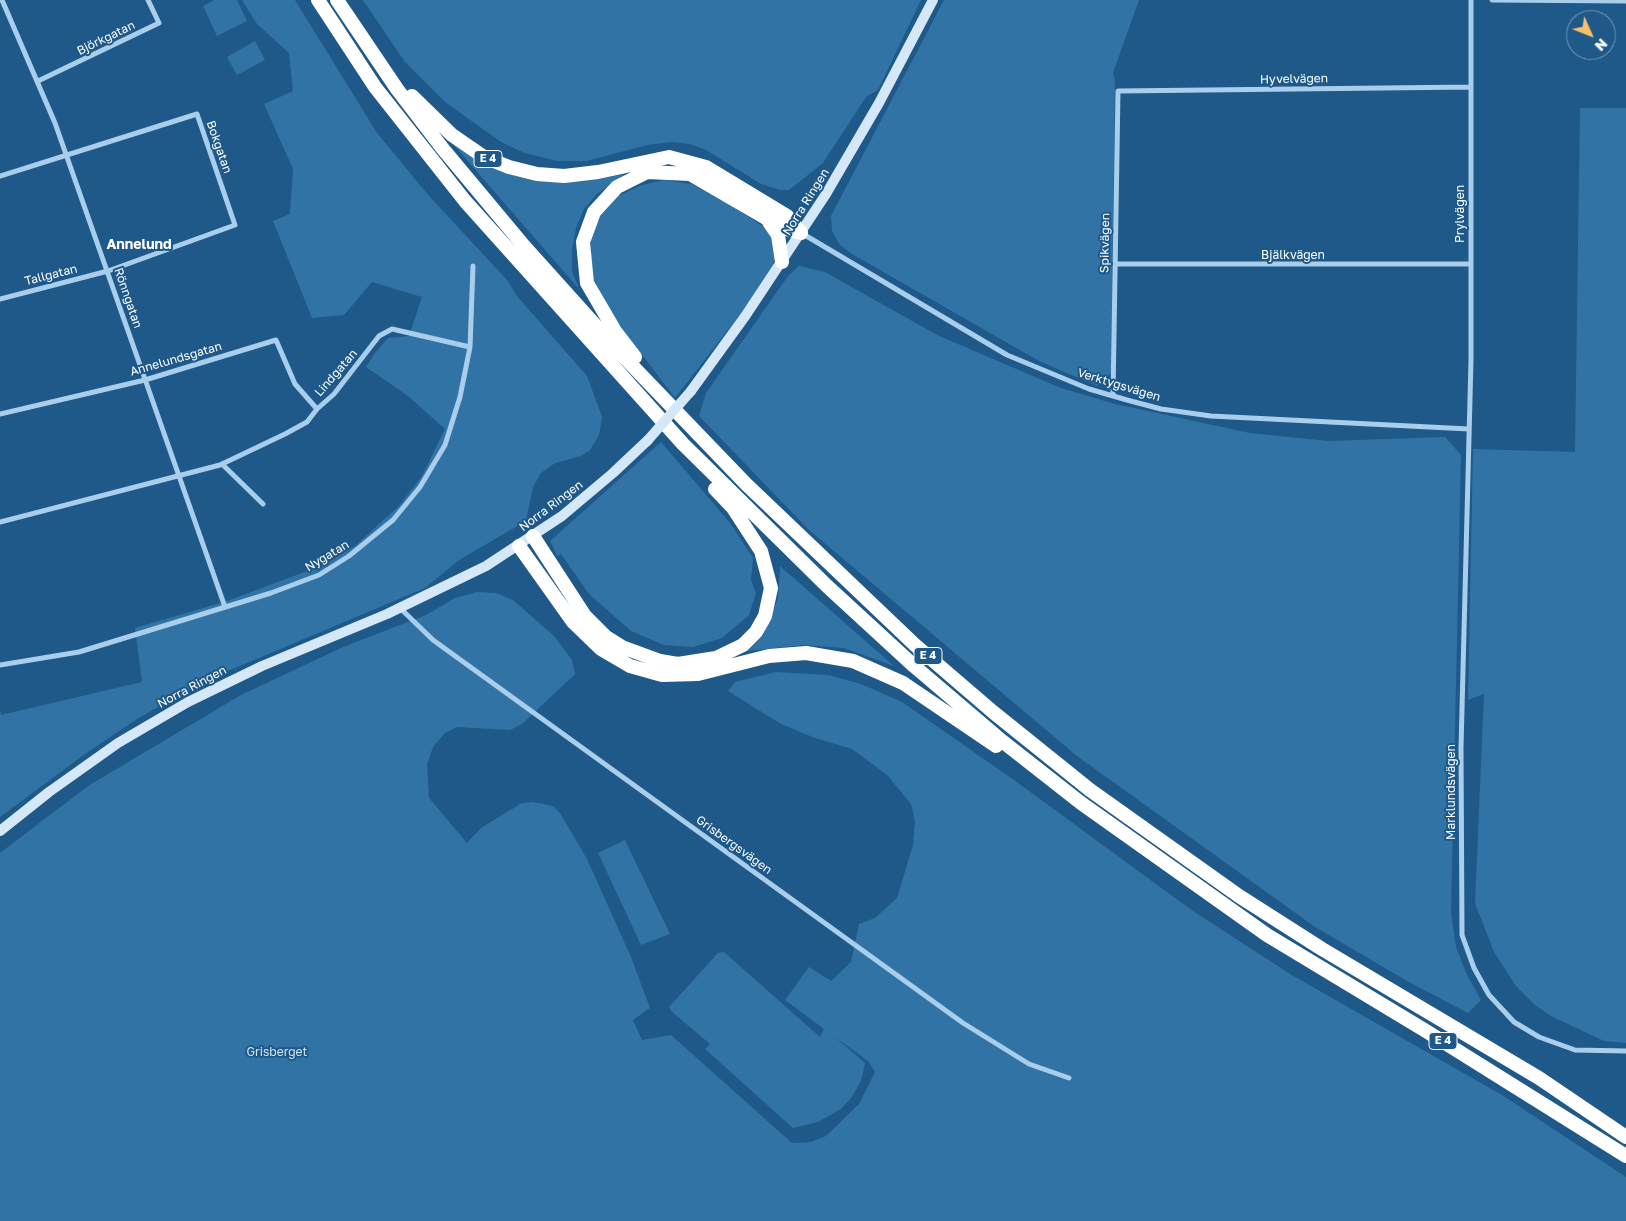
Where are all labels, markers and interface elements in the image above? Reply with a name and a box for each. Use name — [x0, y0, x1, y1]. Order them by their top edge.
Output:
north arrow — [1566, 10, 1616, 60]
street label: Björkgatan — [75, 18, 137, 58]
text: N — [1592, 35, 1611, 55]
street label: Hyvelvägen — [1260, 71, 1328, 87]
street label: Bokgatan — [203, 119, 235, 175]
road number: E 4 — [474, 150, 502, 168]
street label: Norra Ringen — [780, 166, 832, 238]
street label: Prylvägen — [1453, 185, 1467, 243]
street label: Spikvägen — [1097, 213, 1113, 273]
district label: Annelund — [106, 237, 172, 253]
street label: Bjälkvägen — [1261, 248, 1325, 262]
street label: Tallgatan — [23, 262, 79, 288]
street label: Rönngatan — [111, 266, 145, 330]
street label: Annelundsgatan — [128, 339, 224, 379]
street label: Lindgatan — [312, 346, 360, 400]
street label: Verktygsvägen — [1076, 366, 1162, 404]
street label: Norra Ringen — [516, 477, 586, 535]
street label: Nygatan — [302, 537, 352, 575]
road number: E 4 — [914, 648, 942, 664]
street label: Norra Ringen — [155, 663, 229, 711]
street label: Marklundsvägen — [1444, 744, 1458, 840]
street label: Grisbergsvägen — [693, 813, 775, 877]
road number: E 4 — [1429, 1032, 1457, 1050]
park label: Grisberget — [247, 1045, 307, 1059]

